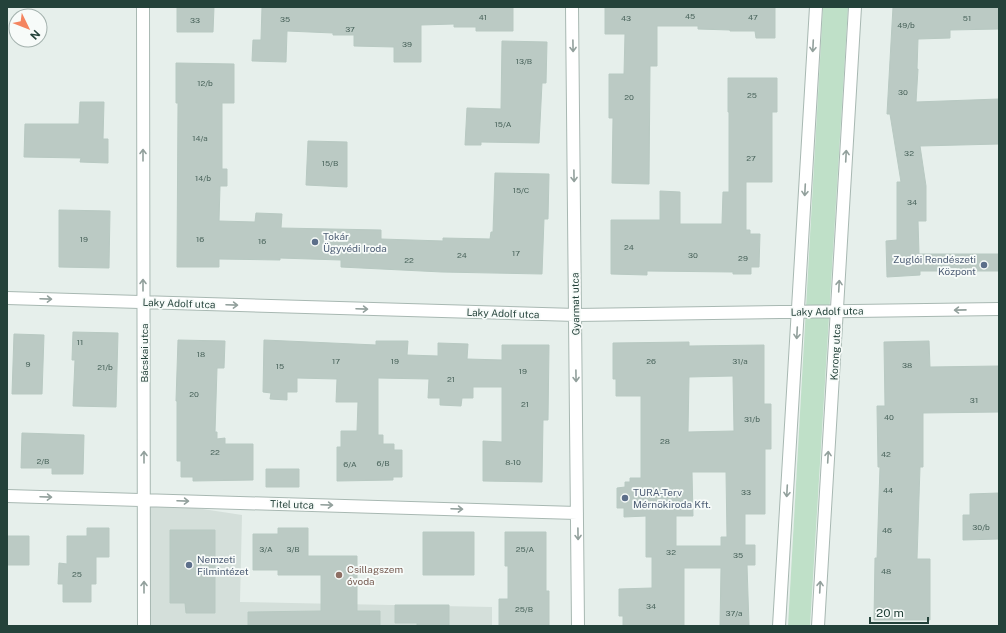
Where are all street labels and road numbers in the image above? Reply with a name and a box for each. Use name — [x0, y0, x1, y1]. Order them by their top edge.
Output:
street label: Gyarmat utca — [568, 273, 582, 335]
street label: Laky Adolf utca — [142, 296, 216, 310]
street label: Laky Adolf utca — [790, 304, 864, 318]
street label: Laky Adolf utca — [466, 306, 540, 320]
street label: Bácskai utca — [138, 323, 150, 383]
street label: Korong utca — [828, 323, 842, 381]
street label: Titel utca — [270, 497, 314, 511]

